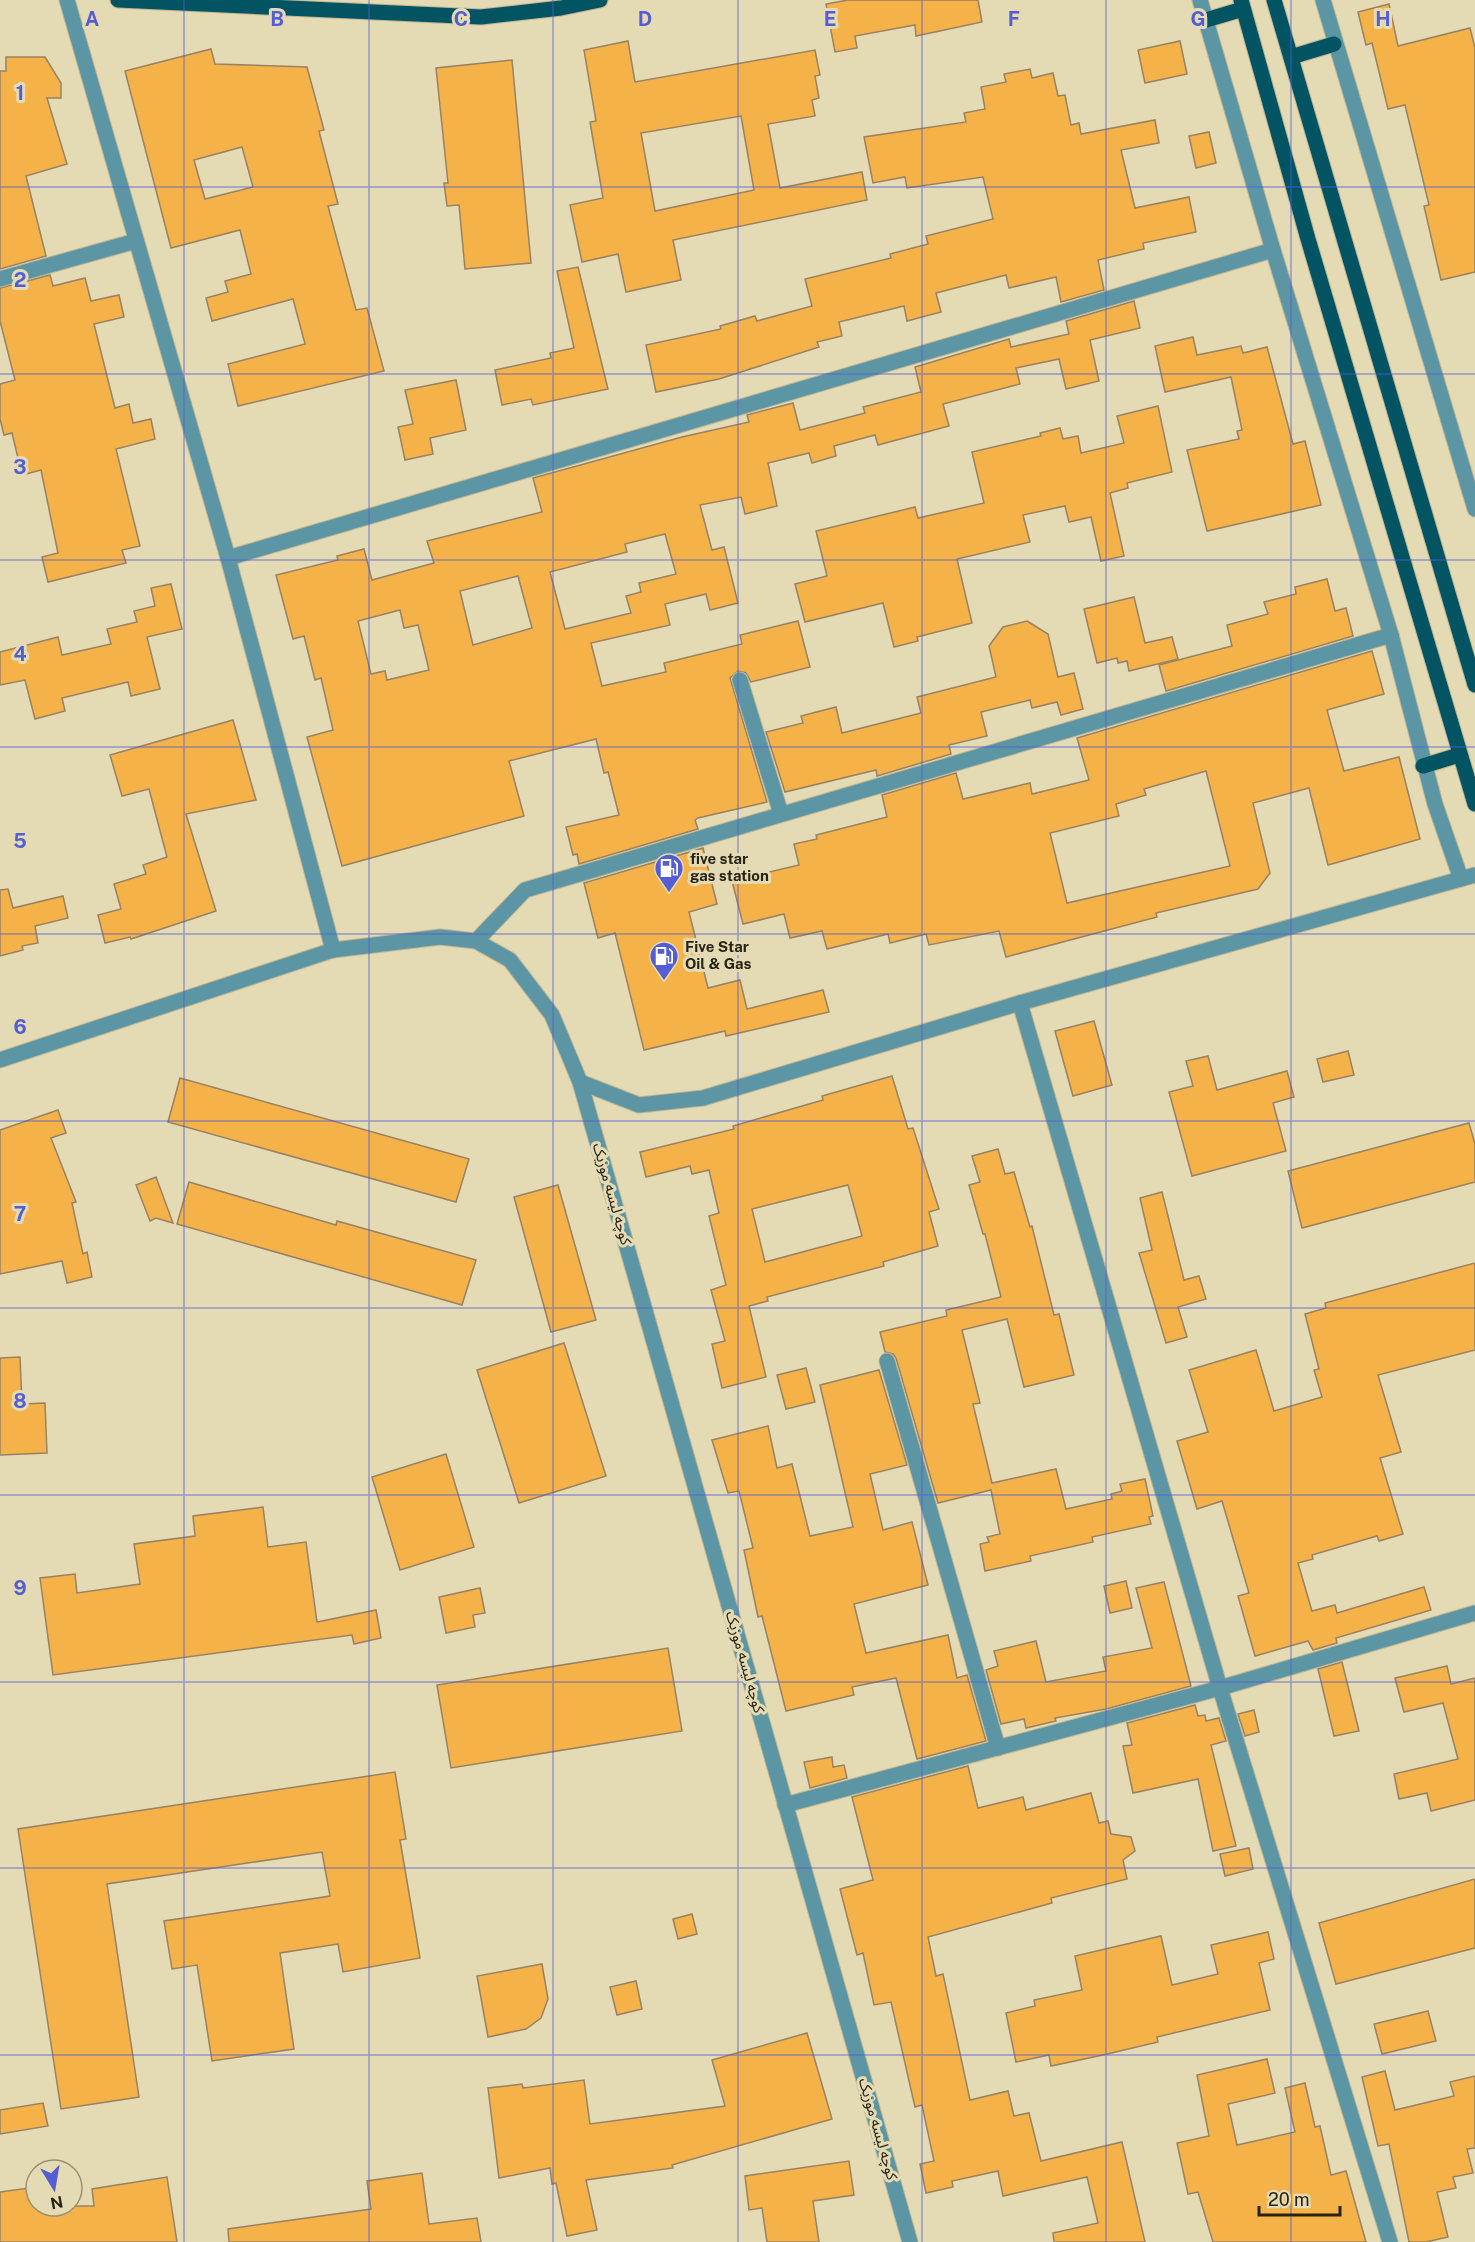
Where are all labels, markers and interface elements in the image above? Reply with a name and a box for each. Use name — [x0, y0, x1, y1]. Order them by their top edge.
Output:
text: A — [85, 7, 99, 31]
text: B — [270, 7, 284, 31]
text: C — [454, 7, 468, 31]
text: D — [638, 7, 652, 31]
text: E — [824, 7, 836, 31]
text: F — [1008, 7, 1020, 31]
text: G — [1190, 7, 1206, 31]
text: H — [1375, 7, 1391, 31]
text: 1 — [16, 81, 24, 105]
text: 2 — [14, 268, 26, 292]
text: 3 — [13, 455, 27, 479]
text: 4 — [13, 642, 27, 666]
text: 5 — [13, 829, 27, 853]
place label: five star gas station — [690, 850, 769, 884]
fuel station icon: five star gas station — [653, 852, 685, 894]
place label: Five Star Oil & Gas — [685, 938, 752, 972]
fuel station icon: Five Star Oil & Gas — [648, 940, 680, 982]
text: 6 — [13, 1015, 27, 1039]
street label: کوچه لیسه موزیک — [588, 1141, 635, 1248]
text: 7 — [14, 1202, 26, 1226]
text: 8 — [13, 1389, 27, 1413]
text: 9 — [13, 1576, 27, 1600]
street label: کوچه لیسه موزیک — [721, 1609, 768, 1716]
street label: کوچه لیسه موزیک — [854, 2076, 901, 2183]
north arrow — [24, 2158, 84, 2218]
scale bar — [1259, 2179, 1340, 2217]
text: 20 m — [1268, 2189, 1310, 2210]
text: N — [49, 2192, 65, 2213]

